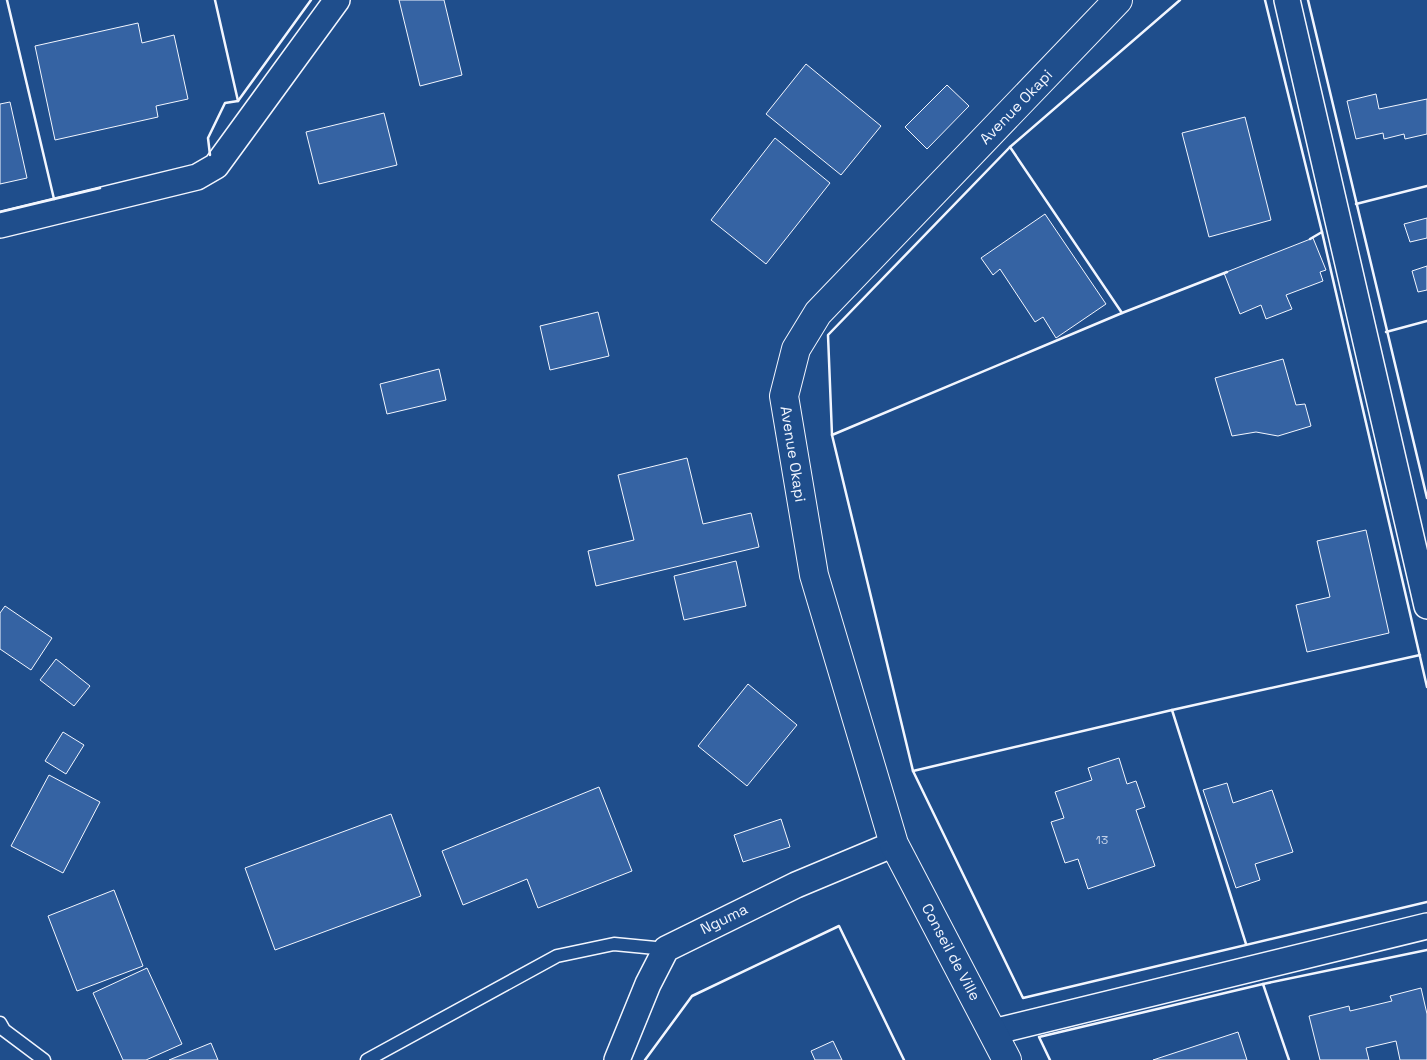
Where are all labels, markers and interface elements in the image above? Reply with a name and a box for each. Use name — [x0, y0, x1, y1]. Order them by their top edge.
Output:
street label: Avenue Okapi — [975, 65, 1056, 148]
street label: Avenue Okapi — [777, 405, 810, 503]
house number: 13 — [1096, 832, 1108, 848]
street label: Nguma — [697, 899, 751, 938]
street label: Conseil de Ville — [918, 900, 985, 1004]

